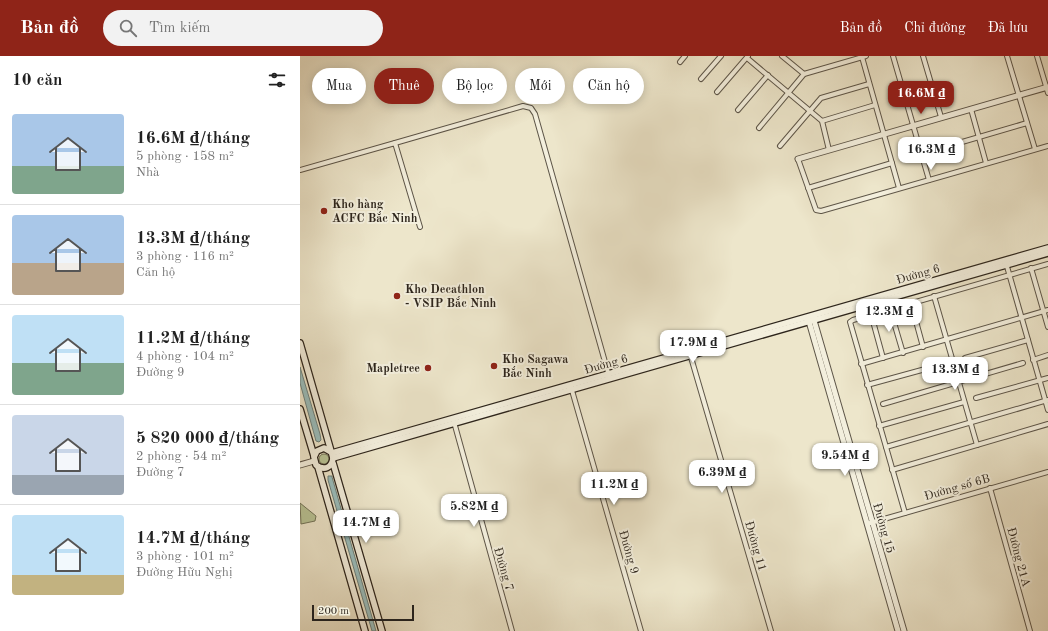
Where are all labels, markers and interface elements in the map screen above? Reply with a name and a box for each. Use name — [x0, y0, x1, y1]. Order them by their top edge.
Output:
search box — [103, 10, 383, 46]
icon: search — [117, 17, 139, 39]
text: Bản đồ — [20, 19, 79, 38]
text: Tìm kiếm — [149, 21, 210, 36]
text: Bản đồ — [840, 21, 882, 35]
text: Chỉ đường — [904, 21, 966, 35]
text: Đã lưu — [988, 21, 1028, 35]
chip: Mua — [312, 68, 366, 104]
chip: Thuê — [374, 68, 434, 104]
chip: Bộ lọc — [442, 68, 507, 104]
chip: Mới — [515, 68, 565, 104]
chip: Căn hộ — [573, 68, 644, 104]
icon: filters — [266, 69, 288, 91]
text: 10 căn — [12, 72, 63, 89]
pin: 16.6M ₫ — [884, 81, 958, 115]
text: 16.6M ₫ — [897, 87, 945, 100]
icon: home — [44, 130, 92, 178]
text: 16.6M ₫/tháng — [136, 130, 250, 147]
pin: 16.3M ₫ — [894, 137, 968, 171]
text: 16.3M ₫ — [907, 143, 955, 156]
text: 5 phòng · 158 m² — [136, 150, 234, 163]
text: Nhà — [136, 166, 160, 179]
place label: Kho hàng ACFC Bắc Ninh — [332, 199, 418, 225]
marker: Kho hàng ACFC Bắc Ninh — [319, 206, 329, 216]
text: 13.3M ₫/tháng — [136, 230, 250, 247]
icon: home — [44, 231, 92, 279]
text: 3 phòng · 116 m² — [136, 250, 234, 263]
street label: Đường 6 — [895, 263, 942, 287]
text: Căn hộ — [136, 266, 175, 279]
place label: Kho Decathlon - VSIP Bắc Ninh — [405, 284, 497, 310]
marker: Kho Decathlon - VSIP Bắc Ninh — [392, 291, 402, 301]
pin: 12.3M ₫ — [852, 299, 926, 333]
text: 12.3M ₫ — [865, 305, 913, 318]
text: 11.2M ₫/tháng — [136, 330, 250, 347]
pin: 17.9M ₫ — [656, 330, 730, 364]
icon: home — [44, 331, 92, 379]
text: 17.9M ₫ — [669, 336, 717, 349]
text: 4 phòng · 104 m² — [136, 350, 234, 363]
street label: Đường 6 — [583, 353, 630, 377]
place label: Kho Sagawa Bắc Ninh — [502, 354, 568, 380]
pin: 13.3M ₫ — [918, 357, 992, 391]
marker: Kho Sagawa Bắc Ninh — [489, 361, 499, 371]
place label: Mapletree — [366, 363, 420, 375]
marker: Mapletree — [423, 363, 433, 373]
text: 13.3M ₫ — [931, 363, 979, 376]
text: Đường 9 — [136, 366, 185, 379]
text: 5 820 000 ₫/tháng — [136, 430, 279, 447]
icon: home — [44, 431, 92, 479]
pin: 9.54M ₫ — [808, 443, 882, 477]
text: 9.54M ₫ — [821, 449, 869, 462]
text: 2 phòng · 54 m² — [136, 450, 226, 463]
pin: 6.39M ₫ — [685, 460, 759, 494]
text: Đường 7 — [136, 466, 185, 479]
text: 6.39M ₫ — [698, 466, 746, 479]
pin: 11.2M ₫ — [577, 472, 651, 506]
street label: Đường số 6B — [923, 472, 991, 503]
text: 11.2M ₫ — [590, 478, 638, 491]
pin: 5.82M ₫ — [437, 494, 511, 528]
text: 5.82M ₫ — [450, 500, 498, 513]
street label: Đường 15 — [870, 501, 897, 555]
pin: 14.7M ₫ — [329, 510, 403, 544]
text: 14.7M ₫ — [342, 516, 390, 529]
street label: Đường 11 — [742, 520, 768, 573]
street label: Đường 21A — [1004, 526, 1032, 588]
street label: Đường 9 — [616, 529, 640, 575]
text: 14.7M ₫/tháng — [136, 530, 250, 547]
icon: home — [44, 531, 92, 579]
street label: Đường 7 — [491, 546, 515, 592]
text: 3 phòng · 101 m² — [136, 550, 234, 563]
text: Đường Hữu Nghị — [136, 566, 232, 579]
scale bar — [312, 603, 414, 622]
text: 200 m — [318, 606, 349, 617]

